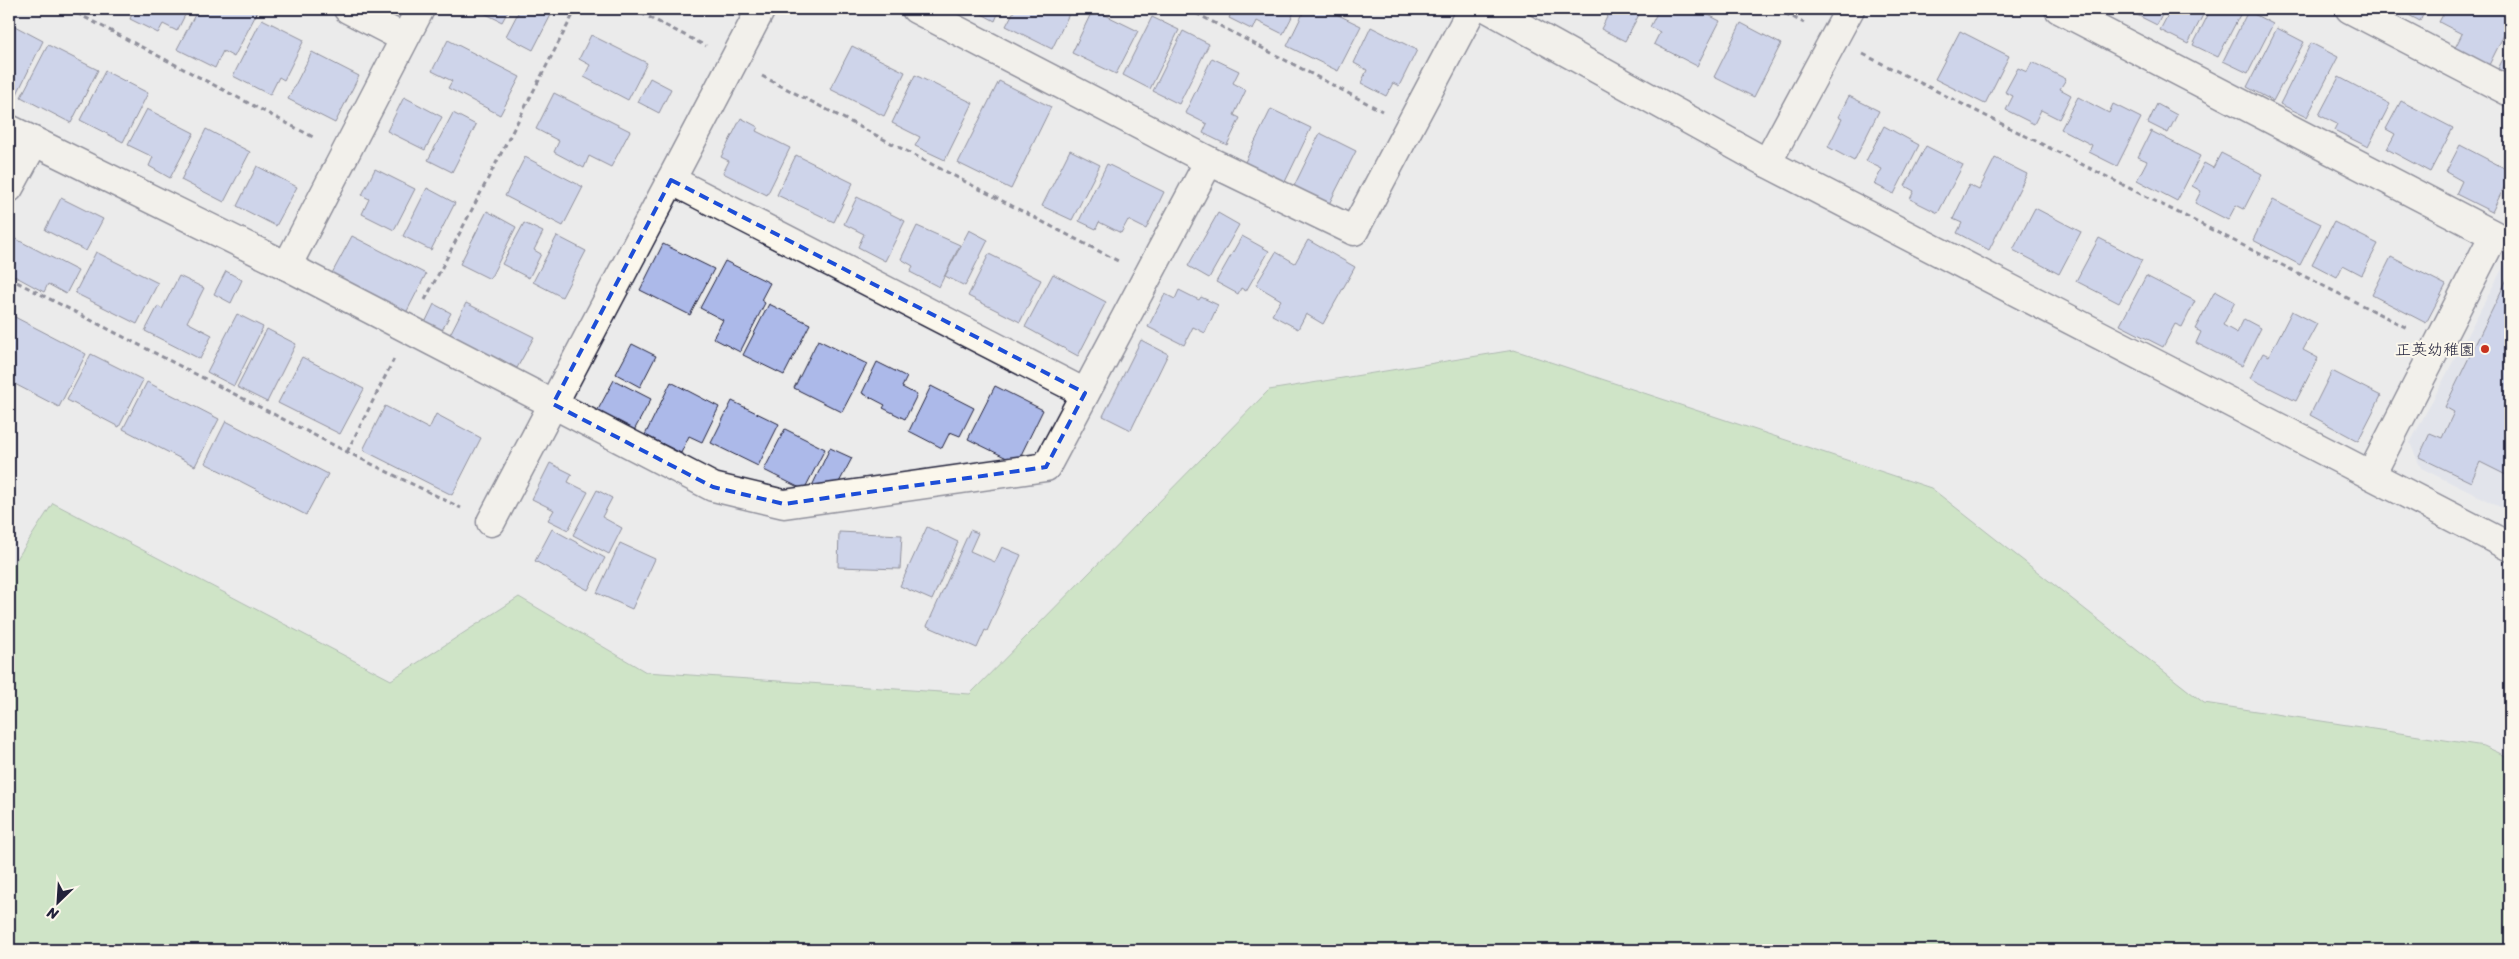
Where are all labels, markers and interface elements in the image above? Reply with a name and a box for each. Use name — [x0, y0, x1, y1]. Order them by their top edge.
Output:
place label: 正英幼稚園 — [2395, 335, 2475, 364]
marker: 正英幼稚園 — [2479, 343, 2491, 355]
north arrow — [32, 876, 82, 926]
text: N — [43, 900, 63, 927]

